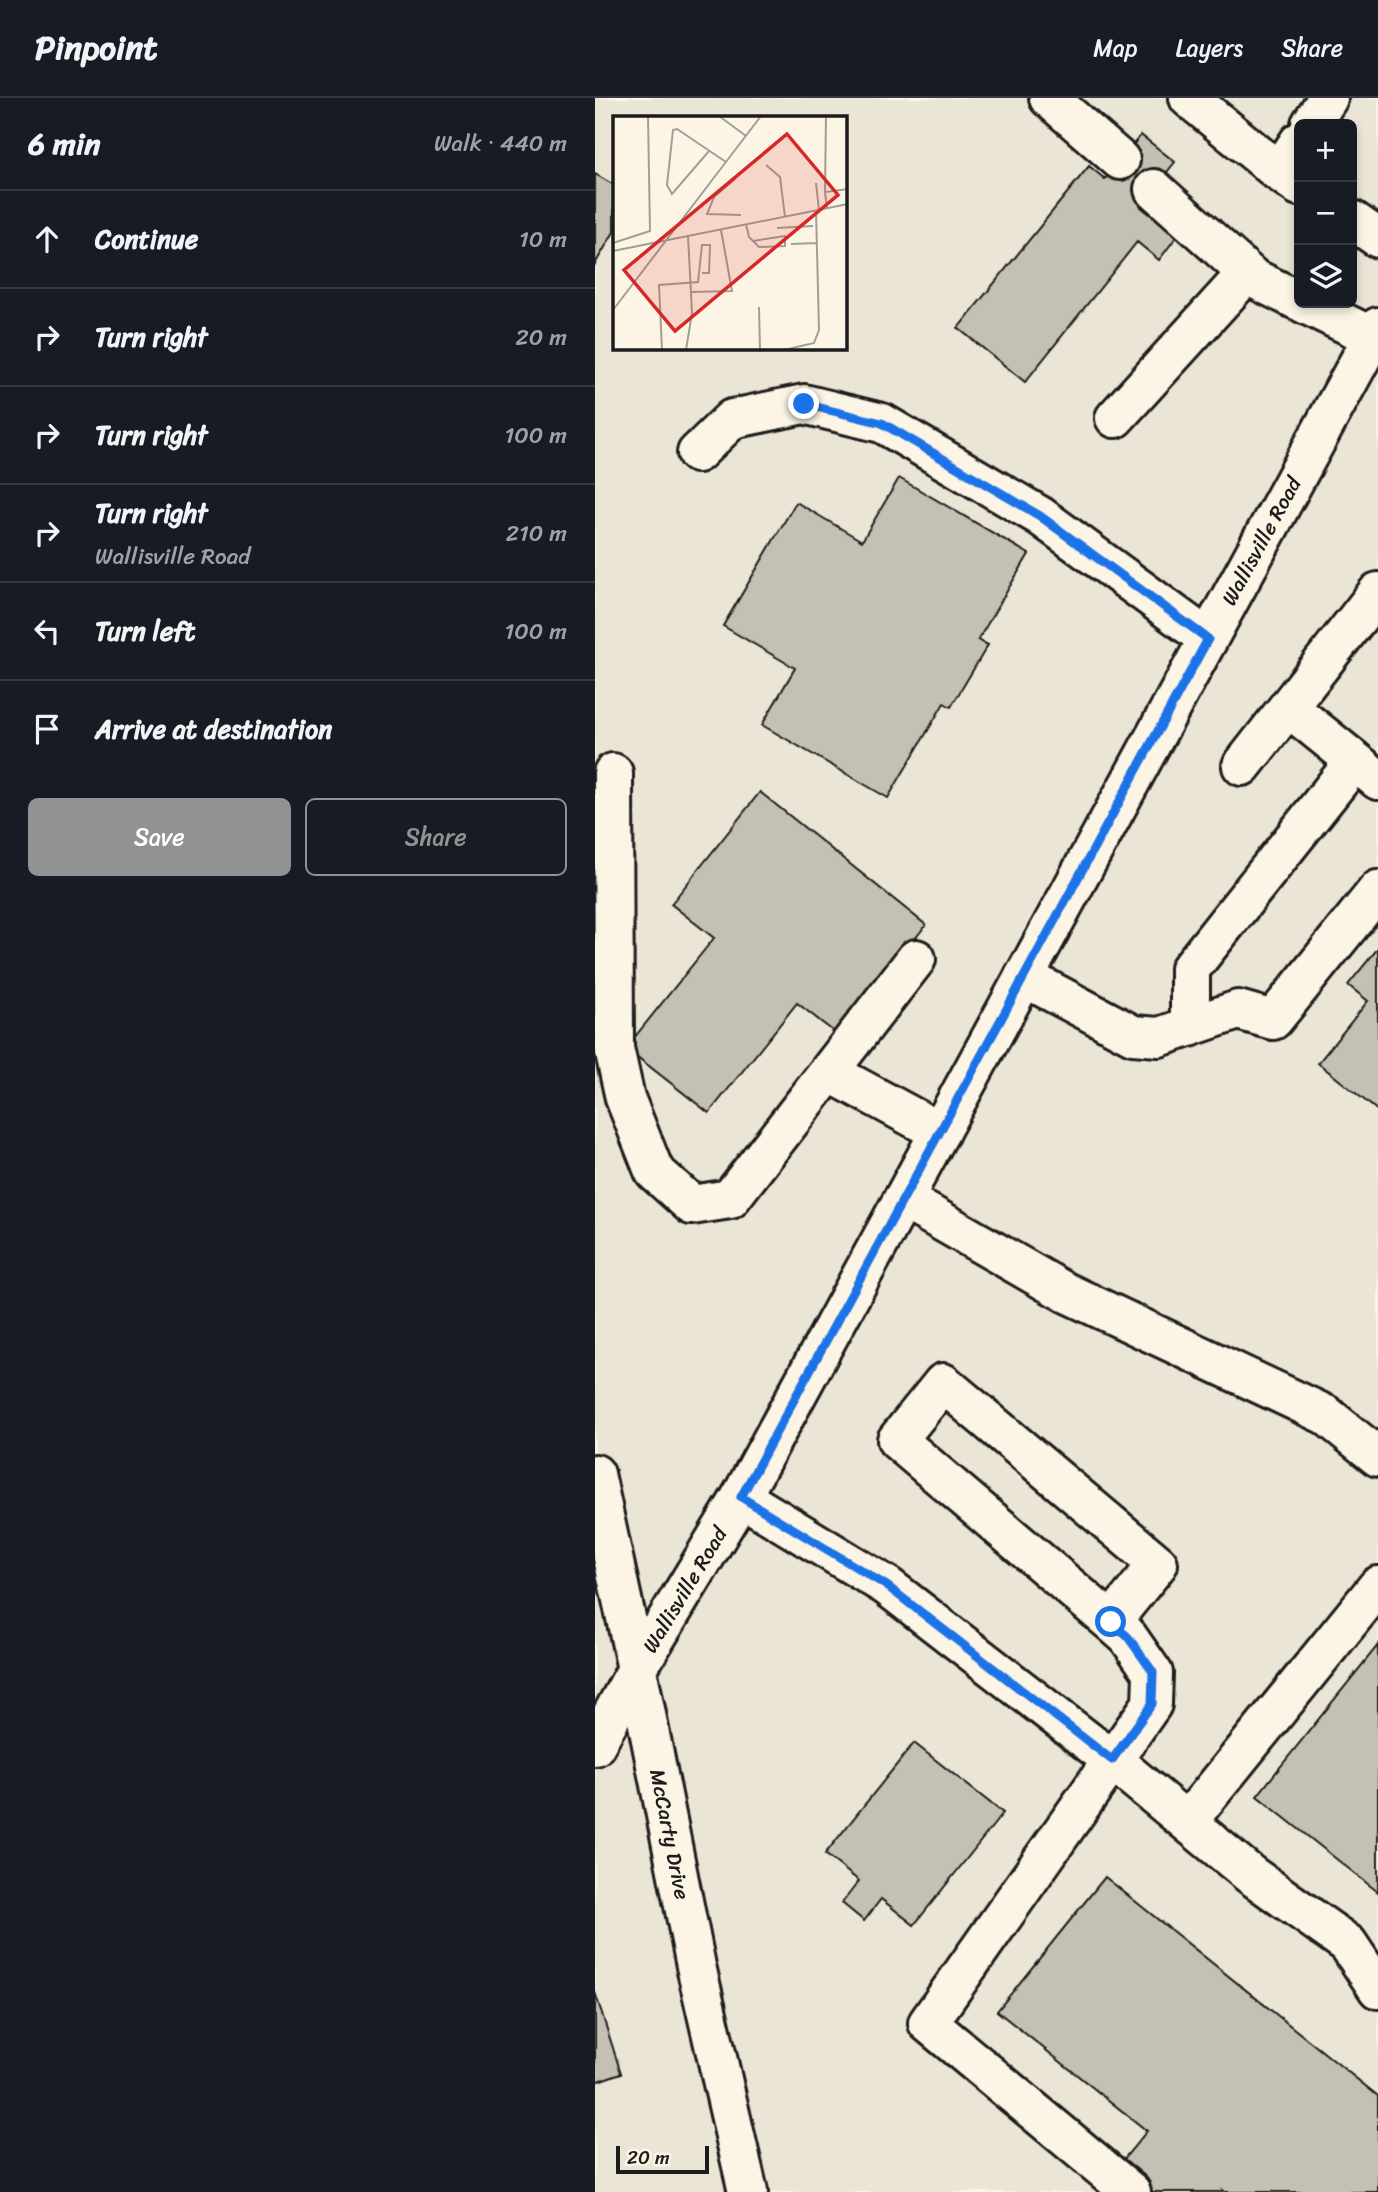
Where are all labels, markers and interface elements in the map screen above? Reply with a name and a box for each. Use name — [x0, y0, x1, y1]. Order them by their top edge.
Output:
text: Pinpoint — [35, 19, 158, 77]
text: Map — [1093, 27, 1138, 69]
text: Layers — [1176, 27, 1243, 69]
text: Share — [1281, 27, 1343, 69]
inset map — [613, 116, 847, 350]
text: 6 min — [28, 117, 100, 171]
map controls — [1294, 119, 1357, 308]
button: + — [1294, 119, 1357, 182]
text: Walk · 440 m — [434, 123, 567, 164]
button: − — [1294, 182, 1357, 245]
text: Continue — [95, 216, 198, 262]
text: 10 m — [519, 219, 567, 260]
icon: ahead — [28, 220, 66, 258]
button: layers — [1294, 245, 1357, 308]
text: Turn right — [95, 314, 208, 360]
text: 20 m — [516, 317, 567, 358]
icon: right — [28, 318, 66, 356]
route end — [788, 388, 819, 419]
text: Turn right — [95, 412, 208, 458]
text: 100 m — [504, 415, 567, 456]
icon: right — [28, 416, 66, 454]
street label: Wallisville Road — [1211, 468, 1313, 613]
text: Turn right — [95, 490, 208, 536]
text: 210 m — [506, 513, 567, 554]
icon: right — [28, 514, 66, 552]
text: Wallisville Road — [95, 536, 250, 577]
text: Turn left — [95, 608, 195, 654]
text: 100 m — [504, 611, 567, 652]
icon: left — [28, 612, 66, 650]
text: Arrive at destination — [95, 706, 332, 752]
icon: arrive — [28, 710, 66, 748]
button: Save — [28, 798, 291, 876]
button: Share — [305, 798, 567, 876]
street label: Wallisville Road — [632, 1518, 739, 1661]
route start — [1095, 1606, 1126, 1637]
street label: McCarty Drive — [638, 1766, 701, 1903]
text: 20 m — [627, 2141, 670, 2174]
scale bar — [616, 2143, 709, 2175]

